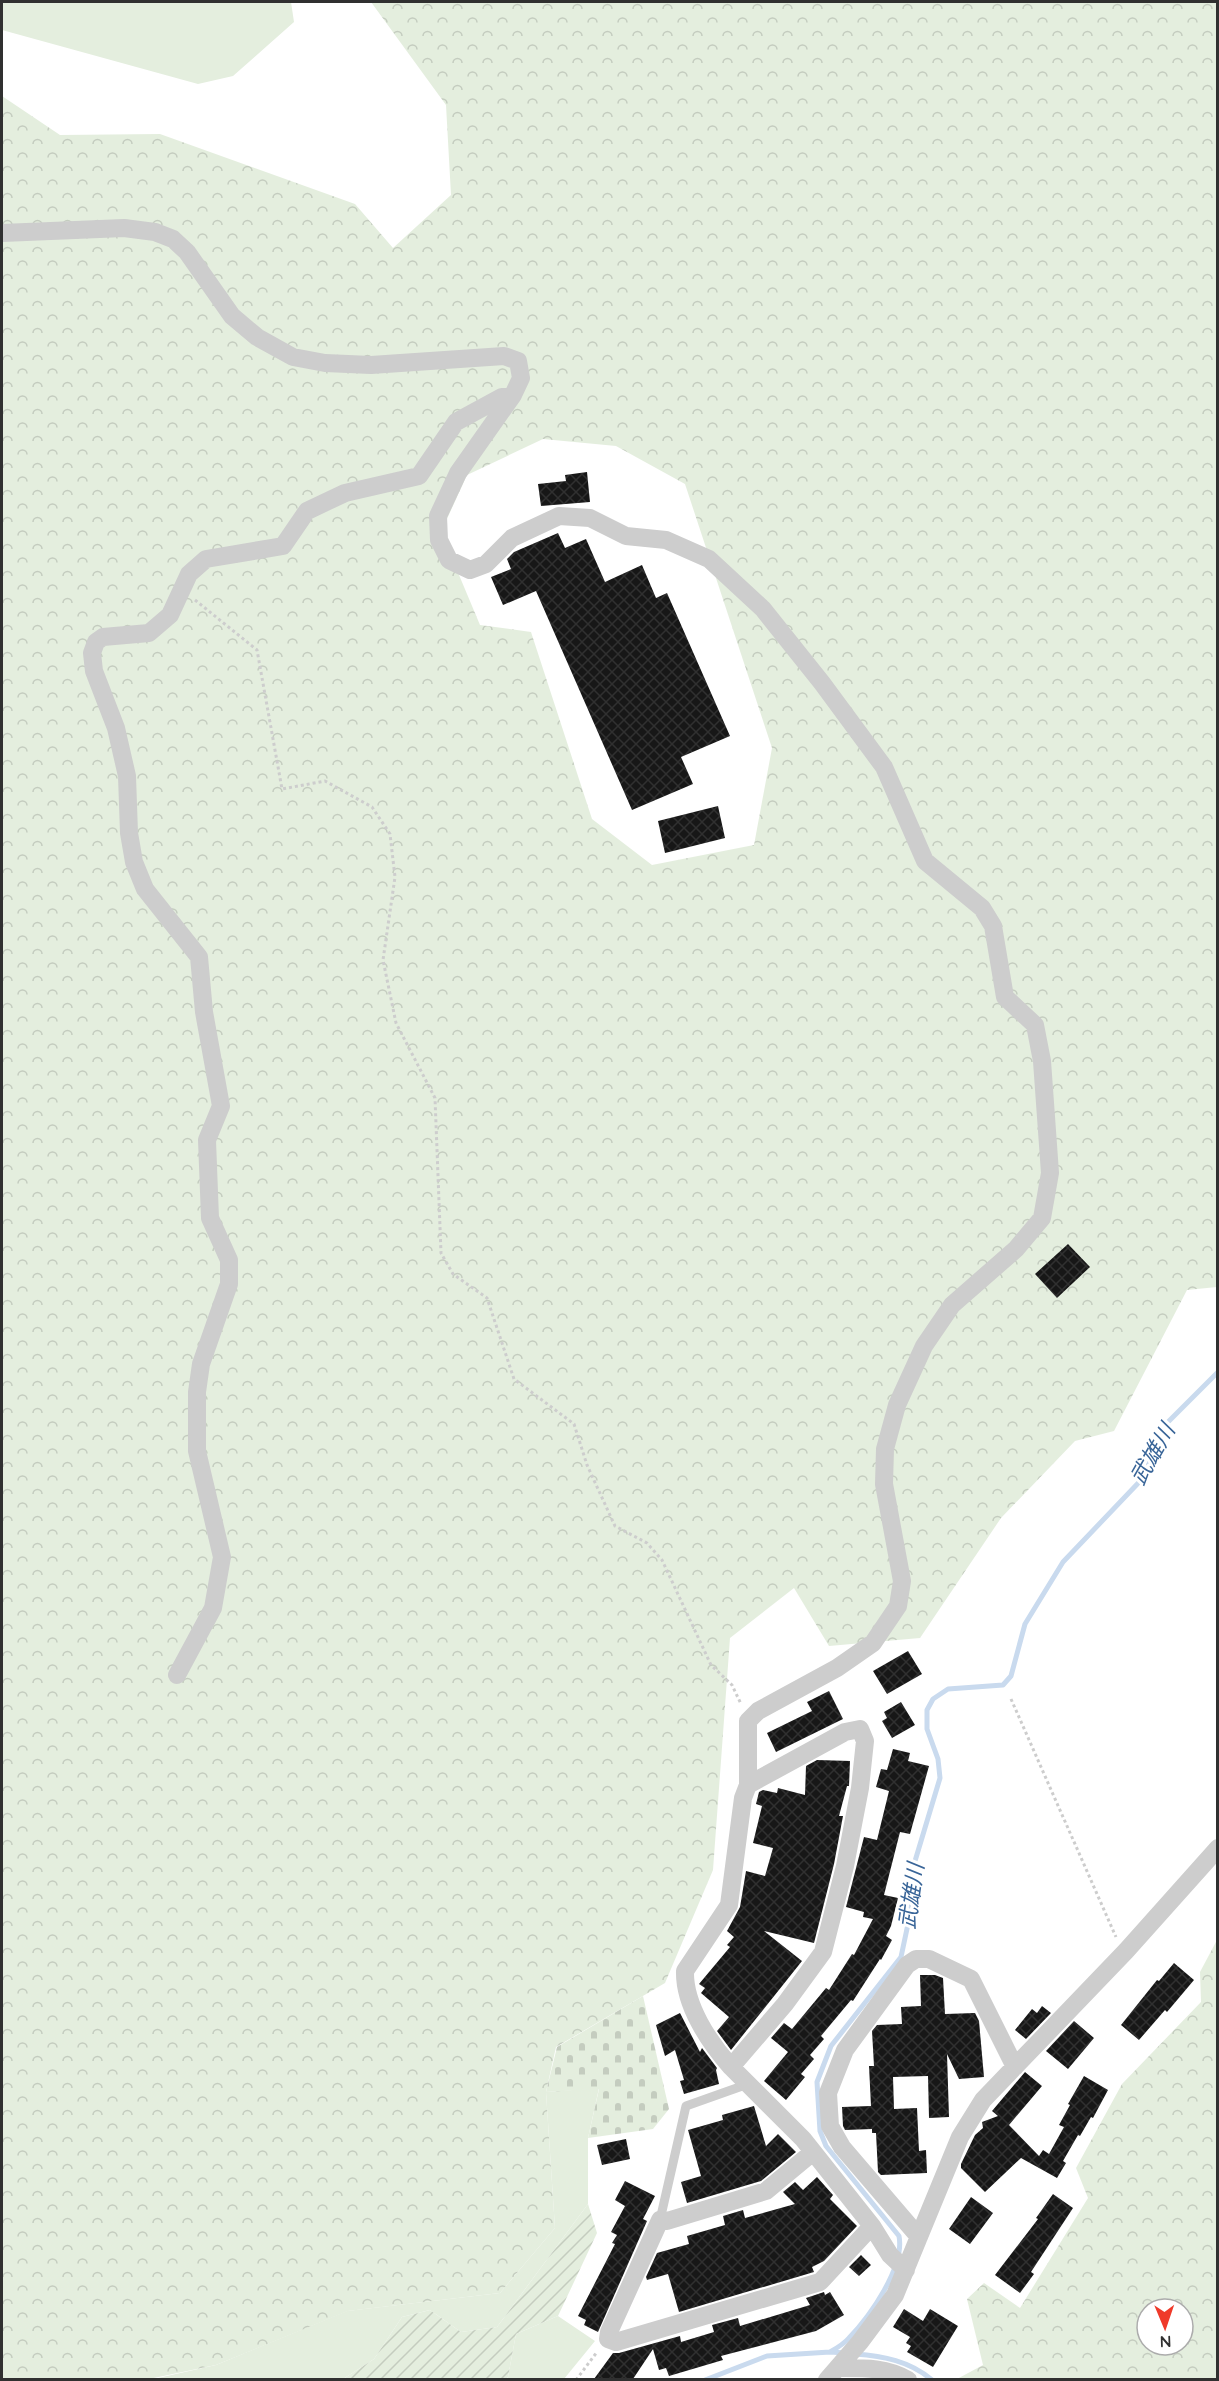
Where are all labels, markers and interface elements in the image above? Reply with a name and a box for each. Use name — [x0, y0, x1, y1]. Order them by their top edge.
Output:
water label: 武雄川 — [1123, 1417, 1182, 1490]
water label: 武雄川 — [893, 1859, 930, 1931]
north arrow — [1135, 2297, 1195, 2357]
text: N — [1159, 2332, 1172, 2352]

